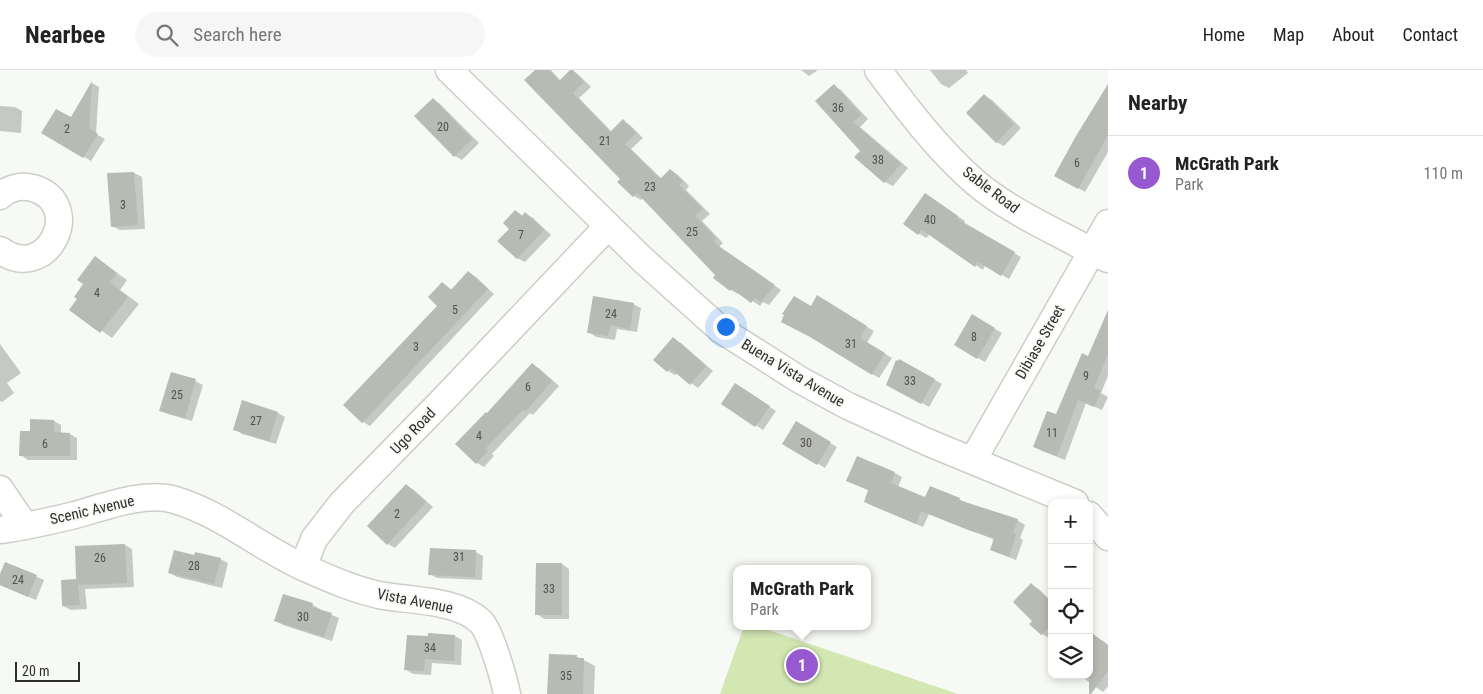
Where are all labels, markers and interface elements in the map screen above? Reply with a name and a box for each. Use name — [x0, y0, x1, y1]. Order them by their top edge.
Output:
search box — [135, 12, 485, 57]
text: Nearbee — [25, 21, 105, 49]
icon: search — [153, 21, 181, 49]
text: Search here — [193, 23, 282, 46]
text: Home — [1203, 24, 1245, 45]
text: Map — [1273, 24, 1304, 45]
text: About — [1332, 24, 1374, 45]
text: Contact — [1402, 24, 1458, 45]
text: Nearby — [1128, 91, 1187, 115]
house number: 36 — [832, 101, 844, 115]
house number: 20 — [437, 120, 449, 134]
house number: 2 — [64, 122, 70, 136]
house number: 21 — [599, 134, 611, 148]
text: McGrath Park — [1175, 152, 1279, 175]
house number: 38 — [872, 153, 884, 167]
house number: 6 — [1074, 156, 1080, 170]
street label: Sable Road — [959, 163, 1023, 217]
text: 1 — [1140, 164, 1148, 183]
text: 110 m — [1424, 164, 1463, 183]
text: Park — [1175, 175, 1204, 194]
house number: 23 — [644, 180, 656, 194]
house number: 3 — [120, 198, 126, 212]
house number: 40 — [924, 213, 936, 227]
house number: 25 — [686, 225, 698, 239]
house number: 7 — [518, 228, 524, 242]
house number: 4 — [94, 286, 100, 300]
street label: Dibiase Street — [1012, 302, 1068, 382]
house number: 5 — [452, 303, 458, 317]
house number: 24 — [605, 307, 617, 321]
your location — [713, 314, 739, 340]
house number: 8 — [971, 330, 977, 344]
street label: Buena Vista Avenue — [738, 335, 848, 411]
house number: 31 — [845, 337, 857, 351]
house number: 3 — [413, 340, 419, 354]
house number: 9 — [1083, 369, 1089, 383]
house number: 33 — [904, 374, 916, 388]
house number: 6 — [525, 380, 531, 394]
house number: 25 — [171, 388, 183, 402]
street label: Ugo Road — [387, 404, 439, 458]
house number: 27 — [250, 414, 262, 428]
house number: 11 — [1046, 426, 1058, 440]
house number: 4 — [476, 429, 482, 443]
house number: 30 — [800, 436, 812, 450]
house number: 6 — [42, 437, 48, 451]
street label: Scenic Avenue — [48, 492, 136, 528]
map controls — [1048, 499, 1093, 679]
button: + — [1048, 499, 1093, 544]
house number: 2 — [394, 507, 400, 521]
button: − — [1048, 544, 1093, 589]
house number: 31 — [453, 550, 465, 564]
house number: 26 — [94, 551, 106, 565]
house number: 28 — [188, 559, 200, 573]
popup — [733, 565, 871, 630]
house number: 24 — [12, 573, 24, 587]
text: McGrath Park — [750, 577, 854, 600]
house number: 33 — [543, 582, 555, 596]
street label: Vista Avenue — [376, 585, 454, 617]
button: locate — [1048, 589, 1093, 634]
text: Park — [750, 600, 779, 619]
house number: 30 — [297, 610, 309, 624]
button: layers — [1048, 634, 1093, 679]
house number: 34 — [424, 641, 436, 655]
pin: 1 — [786, 646, 818, 684]
scale bar — [15, 659, 80, 682]
text: 20 m — [22, 663, 50, 679]
house number: 35 — [560, 669, 572, 683]

